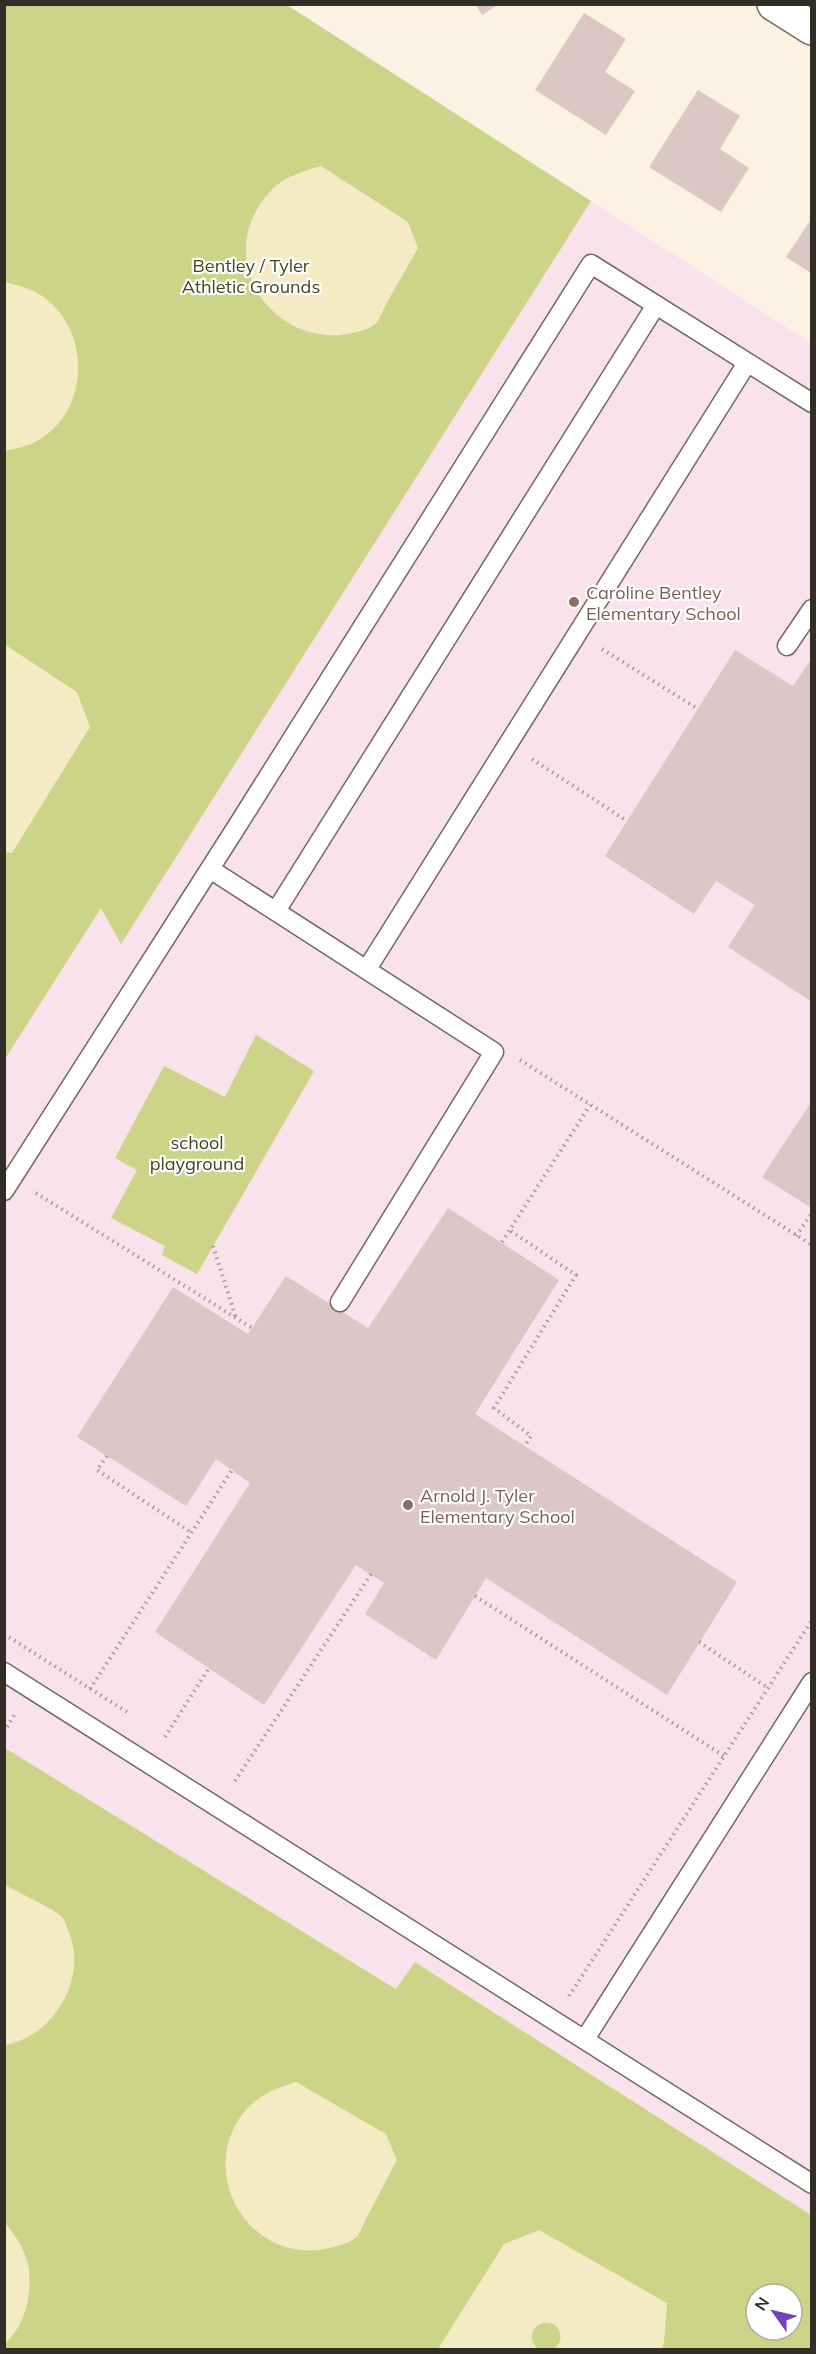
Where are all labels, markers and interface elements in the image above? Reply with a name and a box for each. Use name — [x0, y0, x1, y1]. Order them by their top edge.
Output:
park label: Bentley / Tyler Athletic Grounds — [182, 254, 320, 298]
place label: Caroline Bentley Elementary School — [586, 581, 741, 625]
marker: Caroline Bentley Elementary School — [567, 595, 581, 609]
park label: school playground — [150, 1131, 244, 1175]
place label: Arnold J. Tyler Elementary School — [420, 1484, 575, 1528]
marker: Arnold J. Tyler Elementary School — [401, 1498, 415, 1512]
north arrow — [744, 2282, 804, 2342]
text: N — [750, 2293, 773, 2314]

